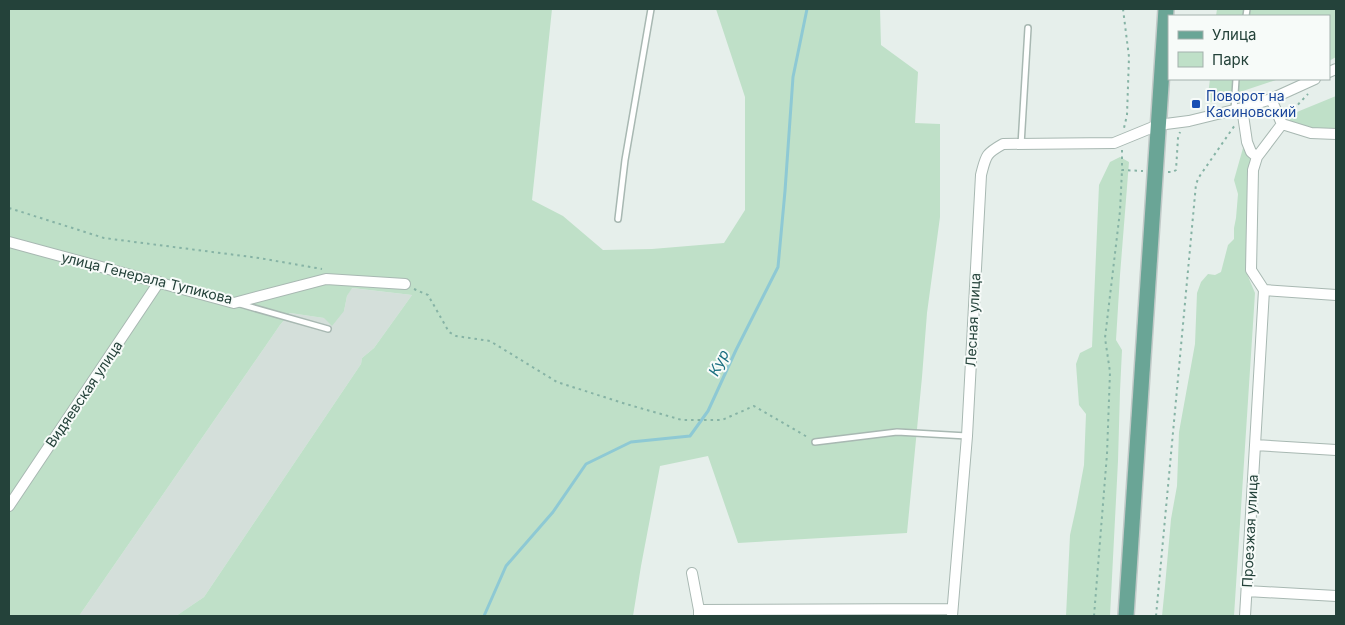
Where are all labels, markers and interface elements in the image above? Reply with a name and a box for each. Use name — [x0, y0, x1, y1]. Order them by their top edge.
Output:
legend — [1168, 15, 1330, 80]
text: Улица — [1212, 25, 1256, 44]
text: Парк — [1212, 50, 1249, 69]
place label: Поворот на Касиновский — [1206, 87, 1296, 120]
marker: Поворот на Касиновский — [1190, 98, 1202, 110]
street label: улица Генерала Тупикова — [60, 248, 234, 307]
street label: Лесная улица — [962, 272, 983, 367]
street label: Видяевская улица — [42, 337, 126, 450]
water label: Кур — [704, 346, 733, 379]
street label: Проезжая улица — [1238, 474, 1261, 588]

